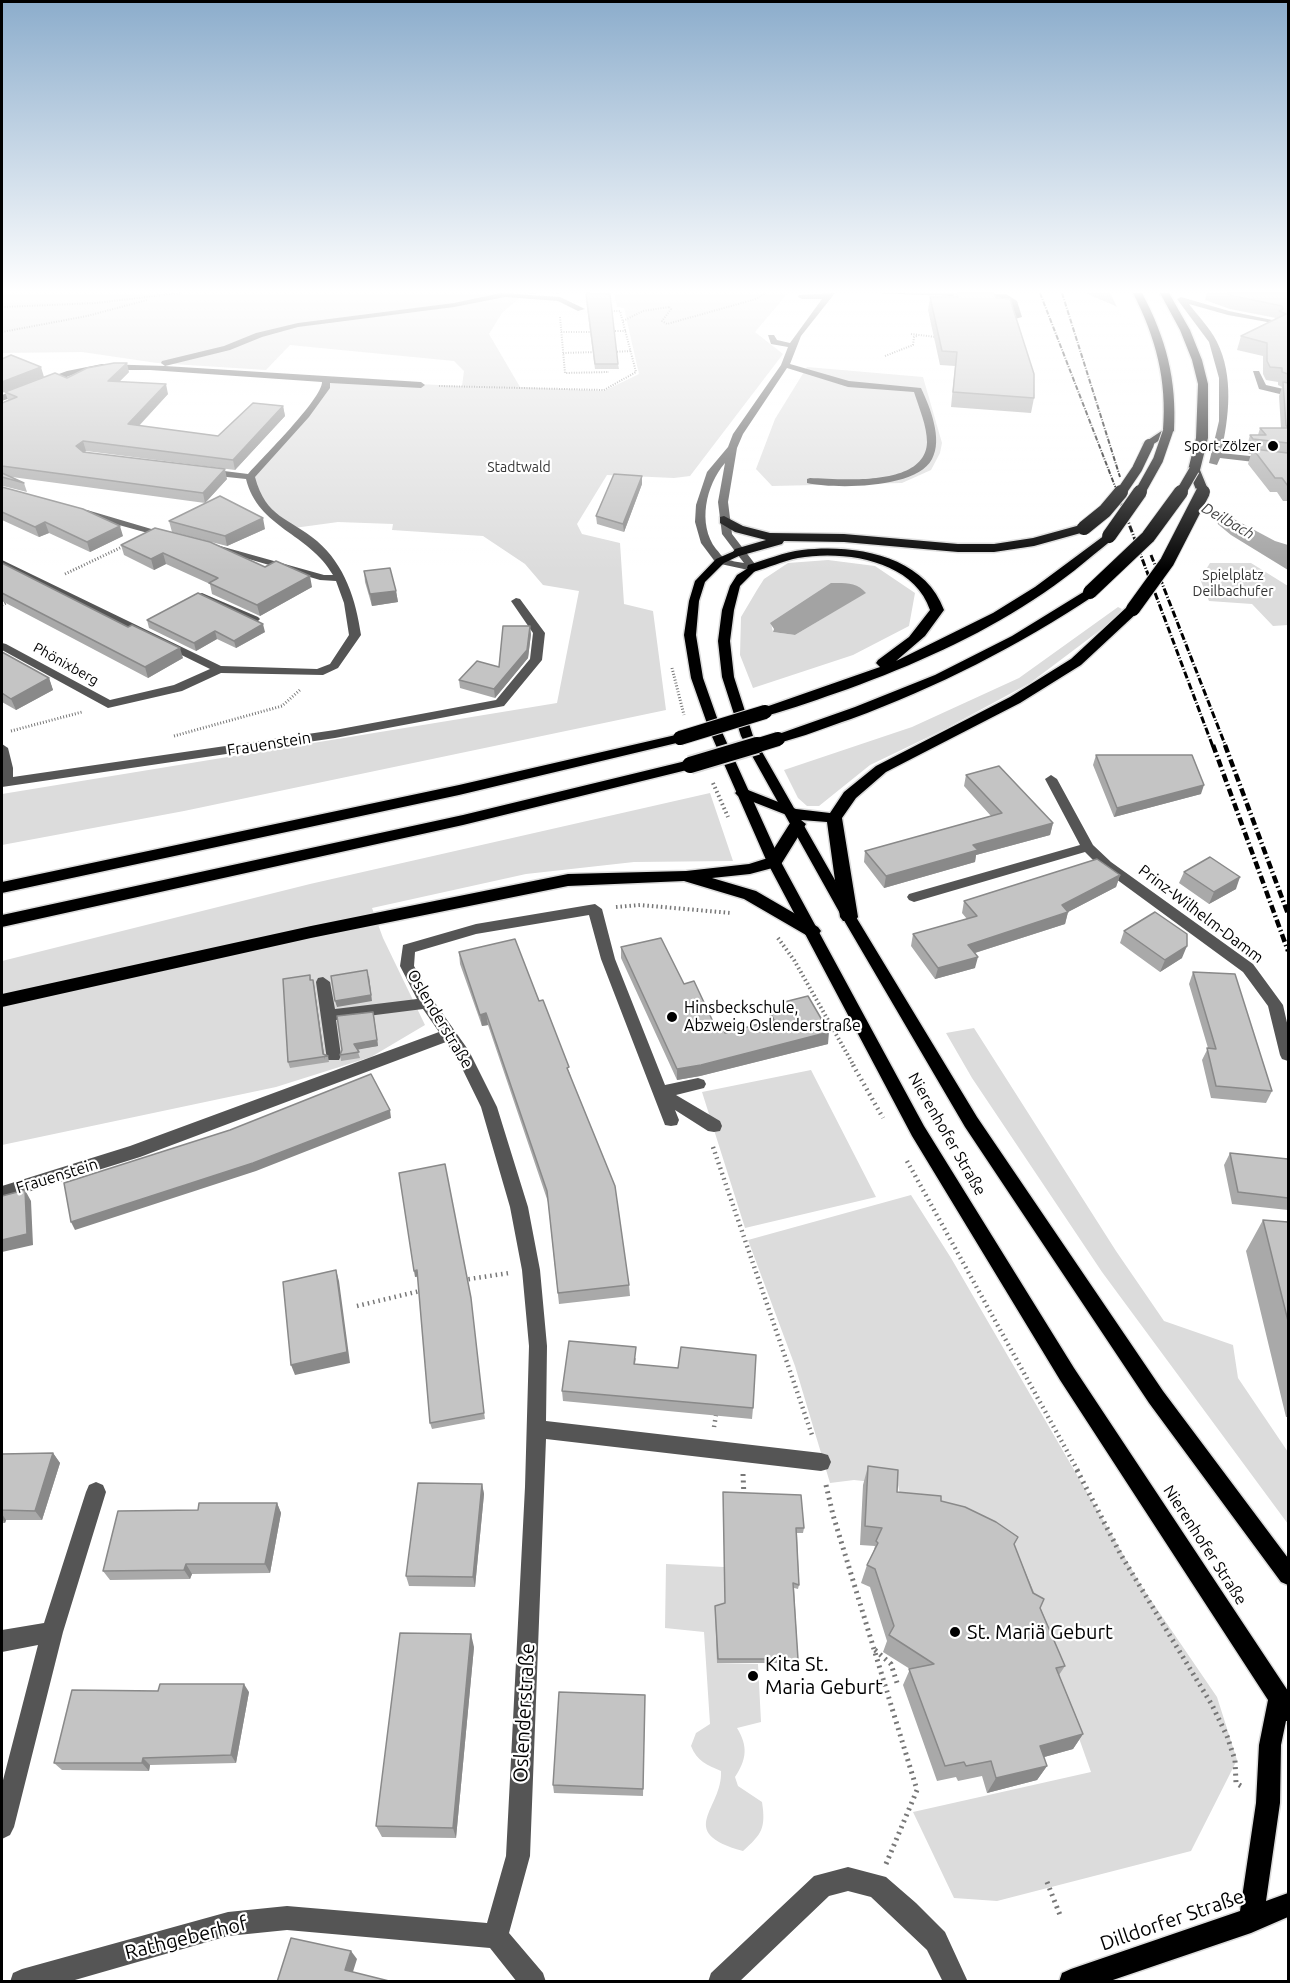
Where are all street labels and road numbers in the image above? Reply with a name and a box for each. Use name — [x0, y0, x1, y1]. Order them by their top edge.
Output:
street label: Phönixberg — [30, 639, 102, 689]
street label: Frauenstein — [226, 728, 312, 760]
street label: Prinz-Wilhelm-Damm — [1135, 861, 1267, 967]
street label: Oslenderstraße — [403, 966, 477, 1072]
street label: Nierenhofer Straße — [904, 1069, 990, 1199]
street label: Frauenstein — [14, 1154, 100, 1198]
street label: Nierenhofer Straße — [1159, 1482, 1251, 1608]
street label: Oslenderstraße — [508, 1643, 540, 1783]
street label: Dilldorfer Straße — [1097, 1884, 1247, 1956]
street label: Rathgeberhof — [122, 1911, 250, 1965]

